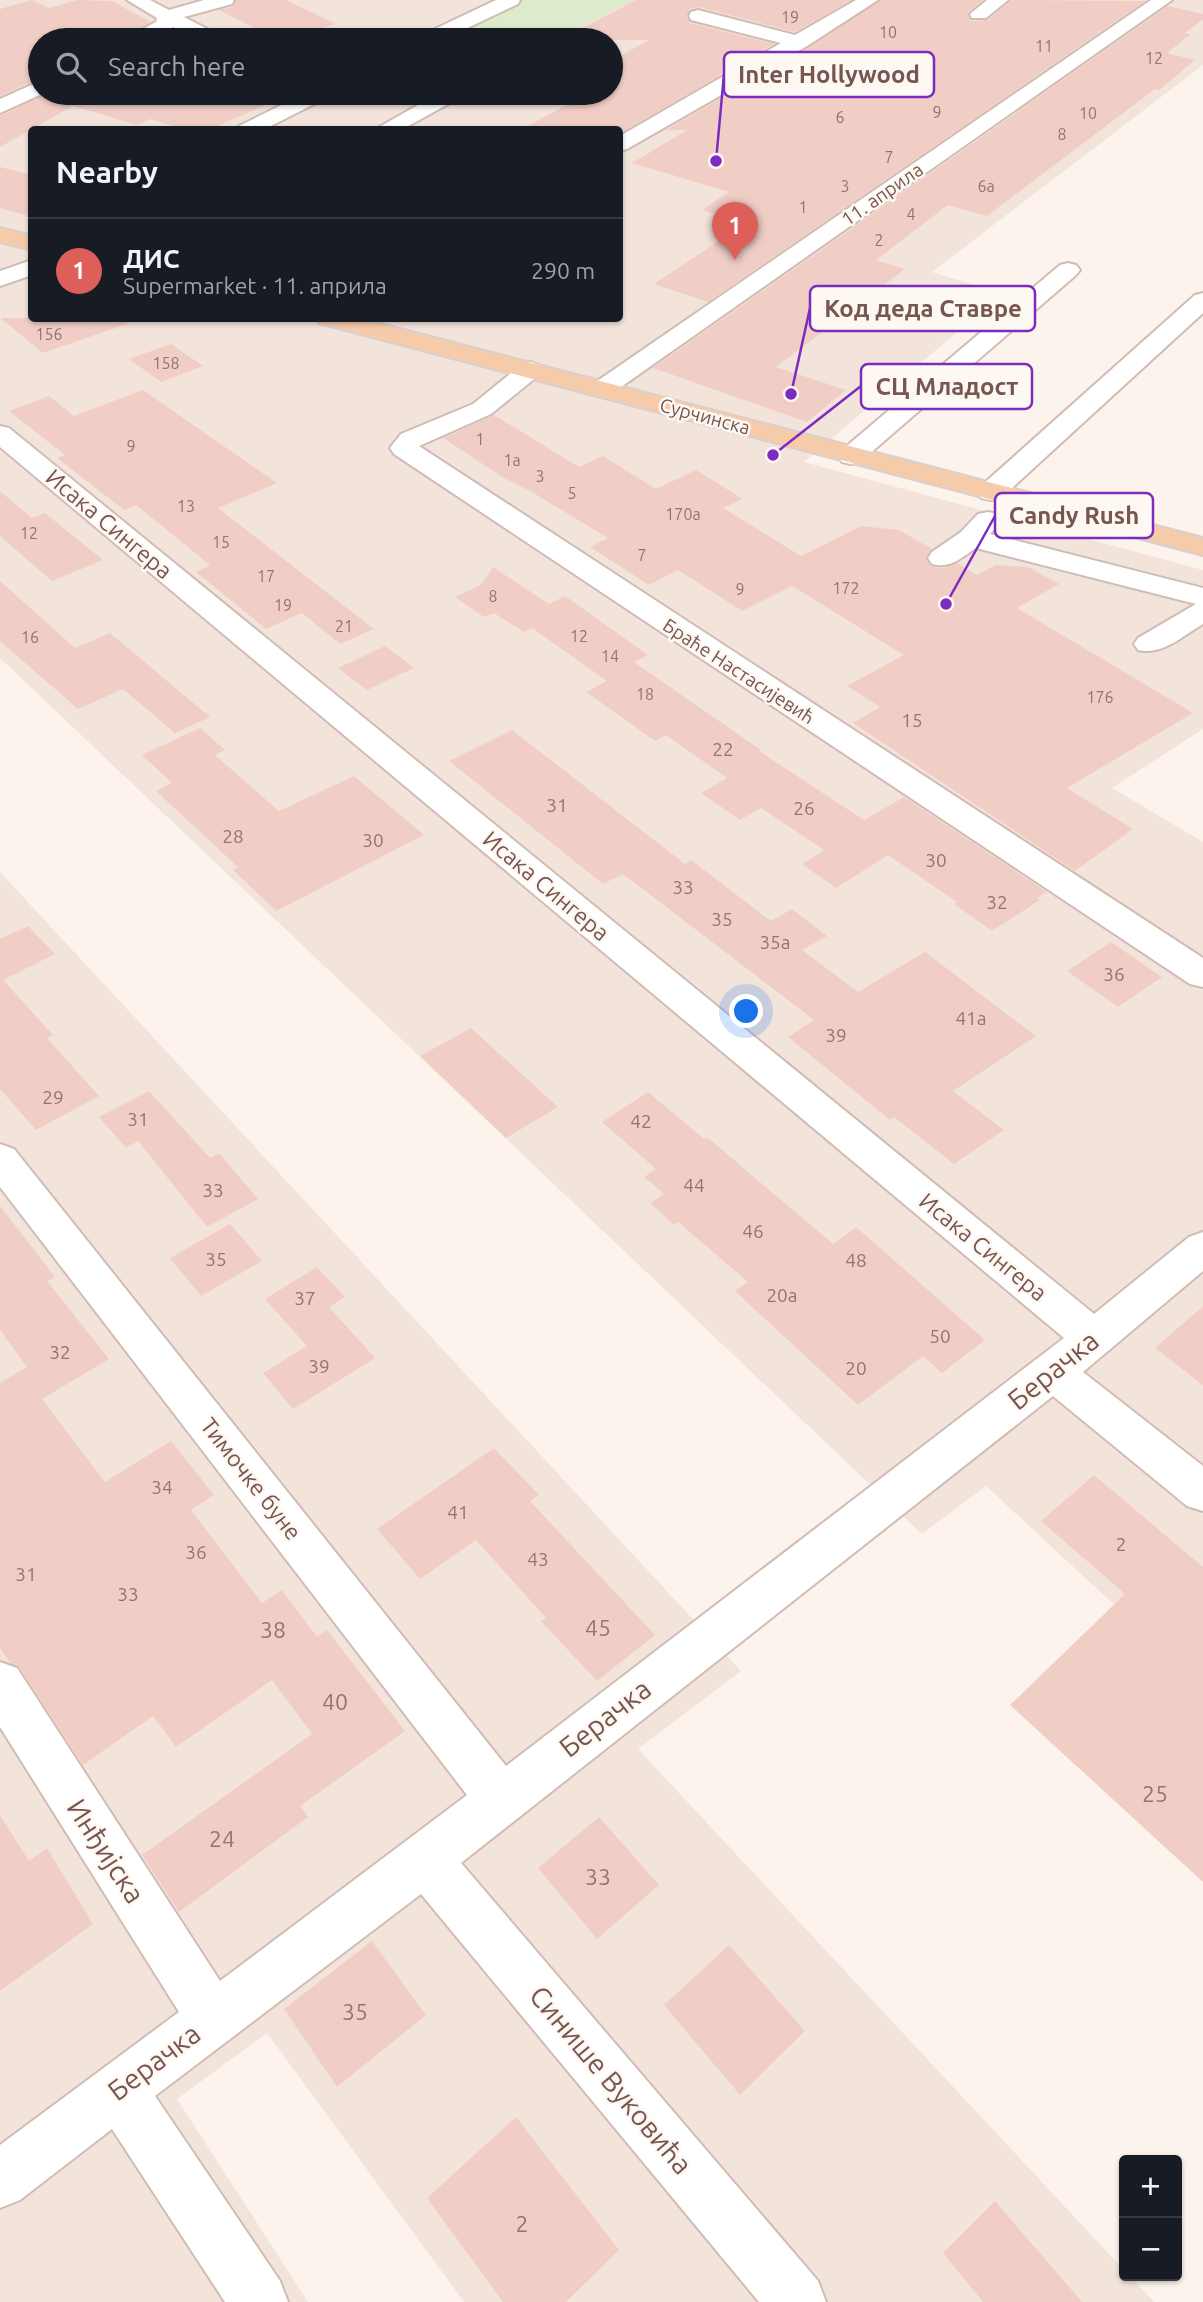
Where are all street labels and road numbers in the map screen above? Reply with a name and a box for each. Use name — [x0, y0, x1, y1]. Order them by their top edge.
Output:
street label: 11. априла — [837, 158, 927, 230]
street label: Сурчинска — [657, 393, 753, 439]
street label: Исака Сингера — [41, 464, 177, 583]
street label: Браће Настасијевић — [659, 614, 819, 728]
street label: Исака Сингера — [478, 826, 614, 945]
street label: Исака Сингера — [915, 1188, 1052, 1305]
street label: Берачка — [1001, 1324, 1104, 1415]
street label: Тимочке буне — [196, 1413, 307, 1545]
street label: Берачка — [553, 1672, 656, 1763]
street label: Инђијска — [61, 1793, 151, 1908]
street label: Синише Вуковића — [524, 1980, 699, 2180]
street label: Берачка — [102, 2017, 206, 2106]

